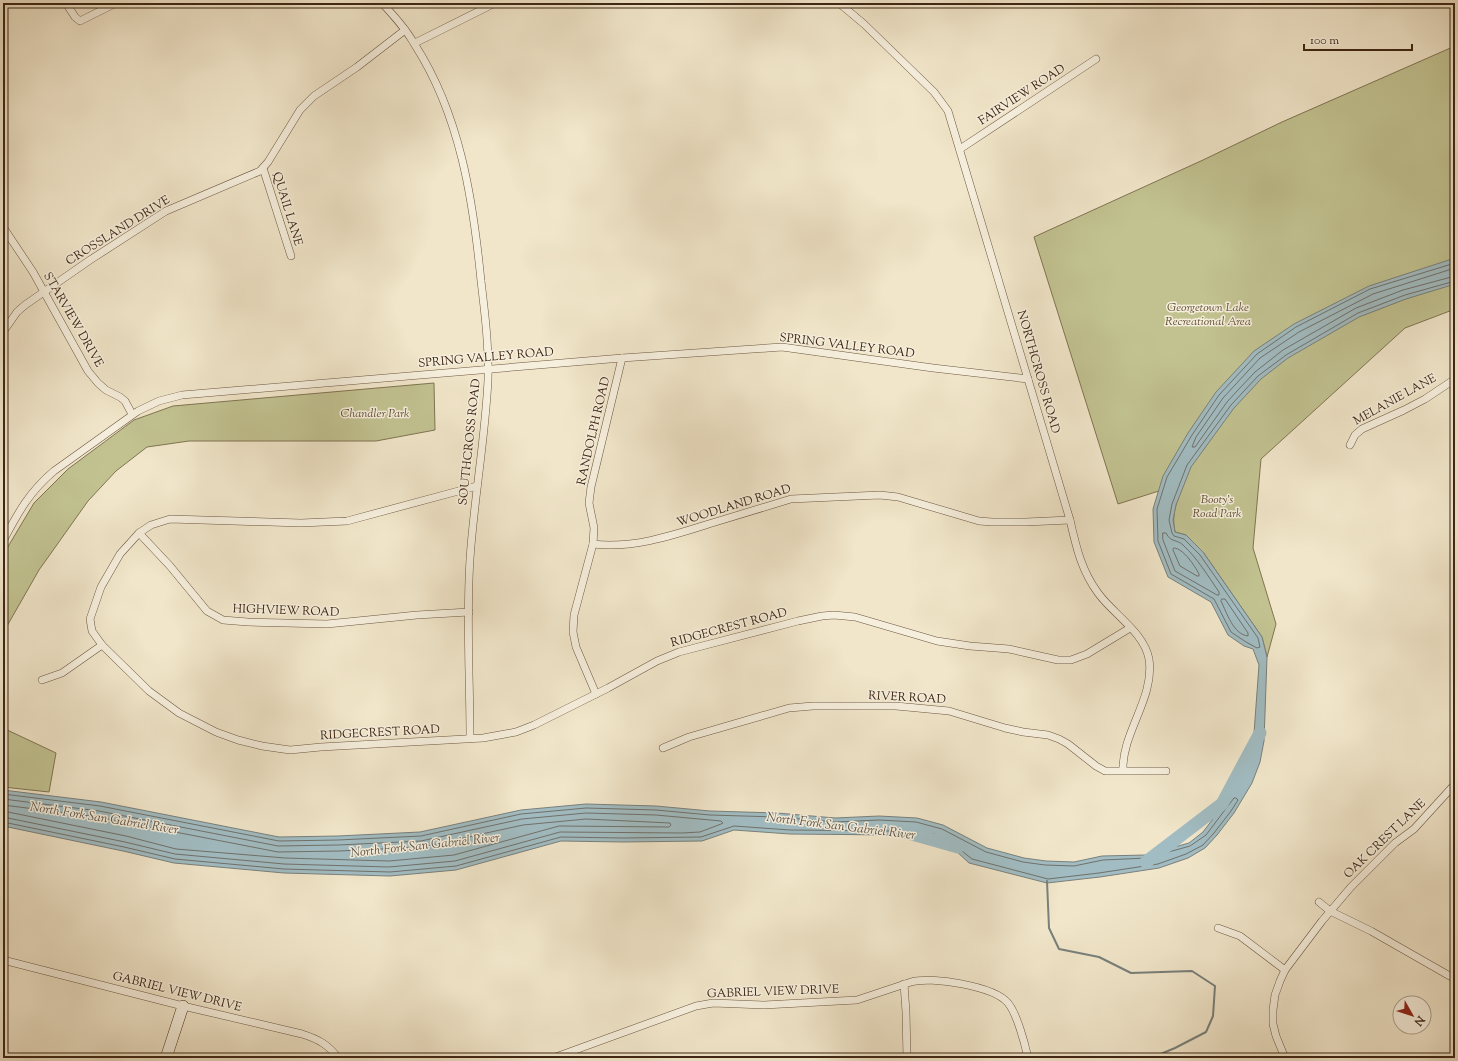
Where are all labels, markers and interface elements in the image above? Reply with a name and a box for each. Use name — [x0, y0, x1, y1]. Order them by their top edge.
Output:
scale bar — [1304, 26, 1412, 52]
text: 100 m — [1310, 32, 1339, 50]
street label: FAIRVIEW ROAD — [975, 60, 1069, 130]
street label: QUAIL LANE — [267, 170, 307, 249]
street label: CROSSLAND DRIVE — [62, 191, 174, 270]
street label: STARVIEW DRIVE — [38, 269, 108, 372]
park label: Georgetown Lake Recreational Area — [1165, 299, 1251, 331]
street label: NORTHCROSS ROAD — [1012, 308, 1064, 436]
street label: SPRING VALLEY ROAD — [778, 329, 916, 363]
street label: SPRING VALLEY ROAD — [417, 343, 555, 373]
street label: MELANIE LANE — [1350, 369, 1440, 430]
street label: RANDOLPH ROAD — [573, 375, 615, 487]
street label: SOUTHCROSS ROAD — [454, 378, 486, 506]
park label: Chandler Park — [341, 405, 410, 423]
street label: WOODLAND ROAD — [675, 480, 793, 532]
park label: Booty's Road Park — [1193, 491, 1242, 523]
street label: HIGHVIEW ROAD — [232, 600, 340, 622]
street label: RIDGECREST ROAD — [669, 604, 789, 652]
street label: RIVER ROAD — [868, 687, 946, 709]
street label: RIDGECREST ROAD — [320, 721, 440, 745]
street label: OAK CREST LANE — [1340, 794, 1431, 883]
water label: North Fork San Gabriel River — [28, 798, 180, 840]
water label: North Fork San Gabriel River — [765, 809, 917, 845]
water label: North Fork San Gabriel River — [349, 829, 501, 863]
street label: GABRIEL VIEW DRIVE — [111, 967, 244, 1017]
street label: GABRIEL VIEW DRIVE — [706, 981, 840, 1003]
north arrow — [1392, 995, 1432, 1035]
text: N — [1410, 1011, 1429, 1029]

